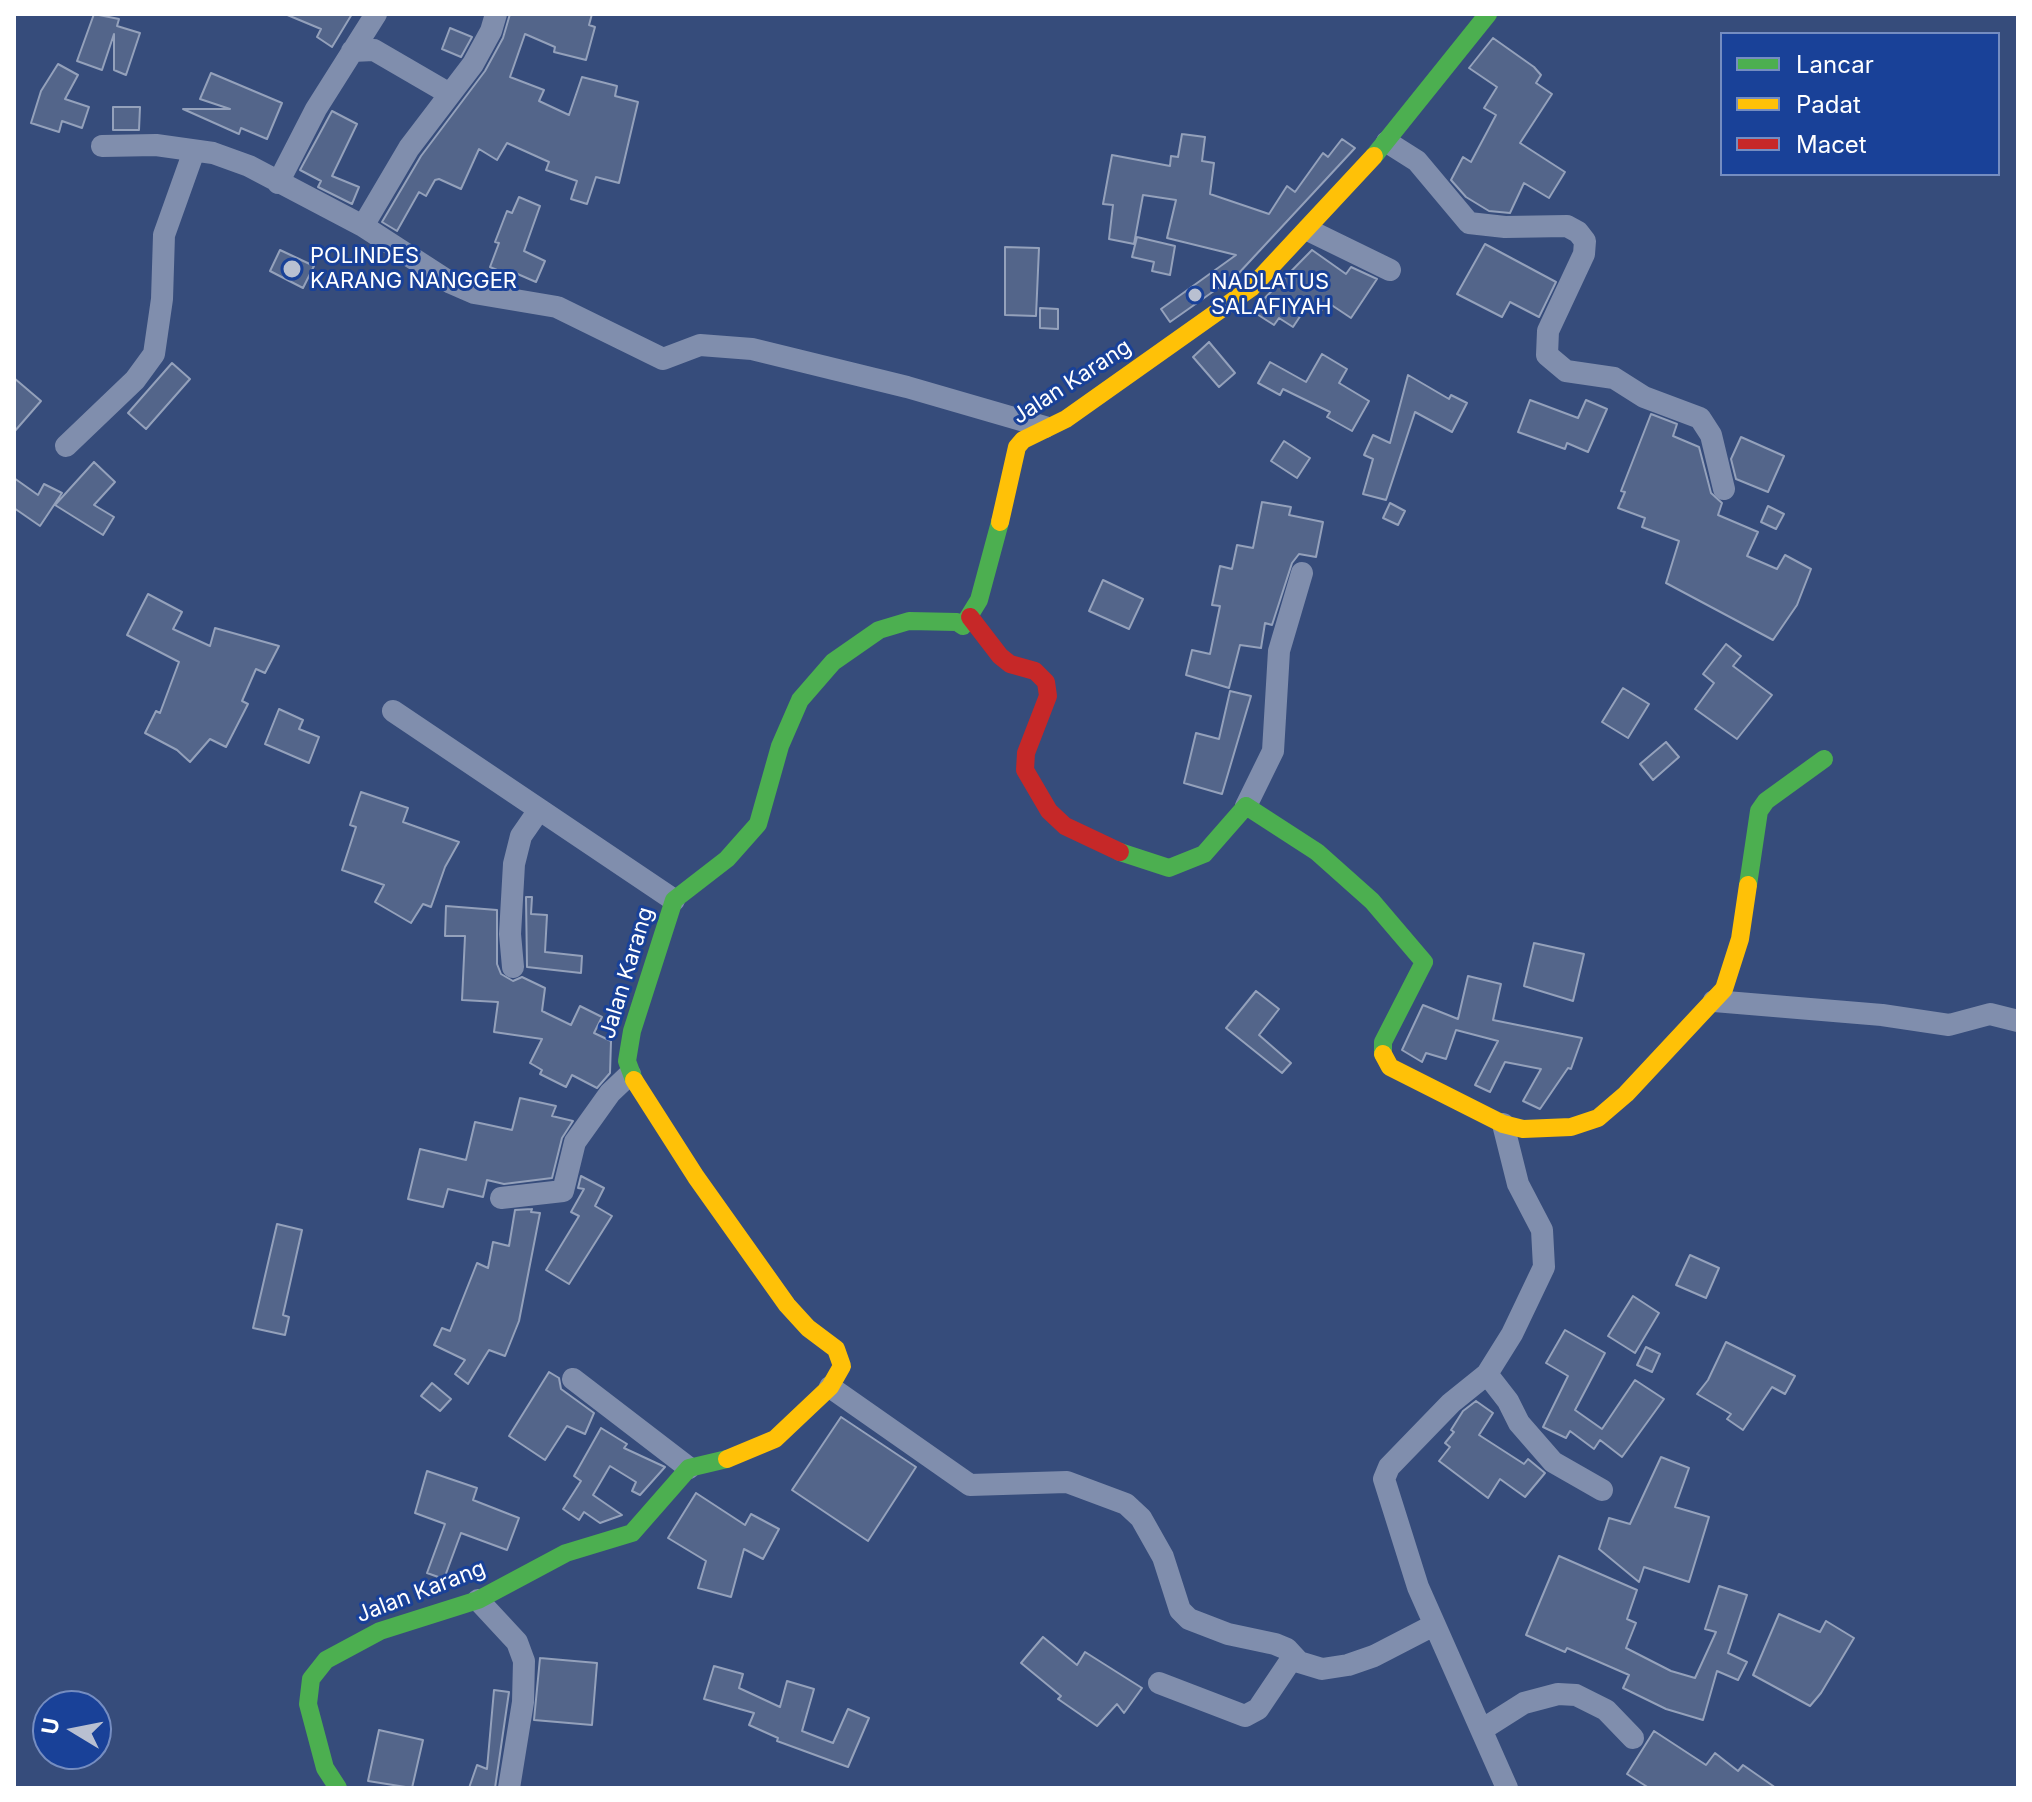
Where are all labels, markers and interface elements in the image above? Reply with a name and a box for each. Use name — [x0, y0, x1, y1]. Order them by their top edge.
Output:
legend — [1720, 32, 2000, 176]
text: Lancar — [1796, 50, 1874, 79]
text: Padat — [1796, 90, 1861, 119]
text: Macet — [1796, 130, 1867, 159]
place label: POLINDES KARANG NANGGER — [310, 243, 517, 294]
marker: POLINDES KARANG NANGGER — [281, 258, 303, 280]
place label: NADLATUS SALAFIYAH — [1211, 269, 1332, 320]
marker: NADLATUS SALAFIYAH — [1186, 286, 1204, 304]
street label: Jalan Karang — [1008, 334, 1136, 430]
street label: Jalan Karang — [594, 904, 660, 1042]
street label: Jalan Karang — [353, 1555, 489, 1629]
north arrow — [32, 1690, 112, 1770]
text: U — [36, 1716, 65, 1736]

